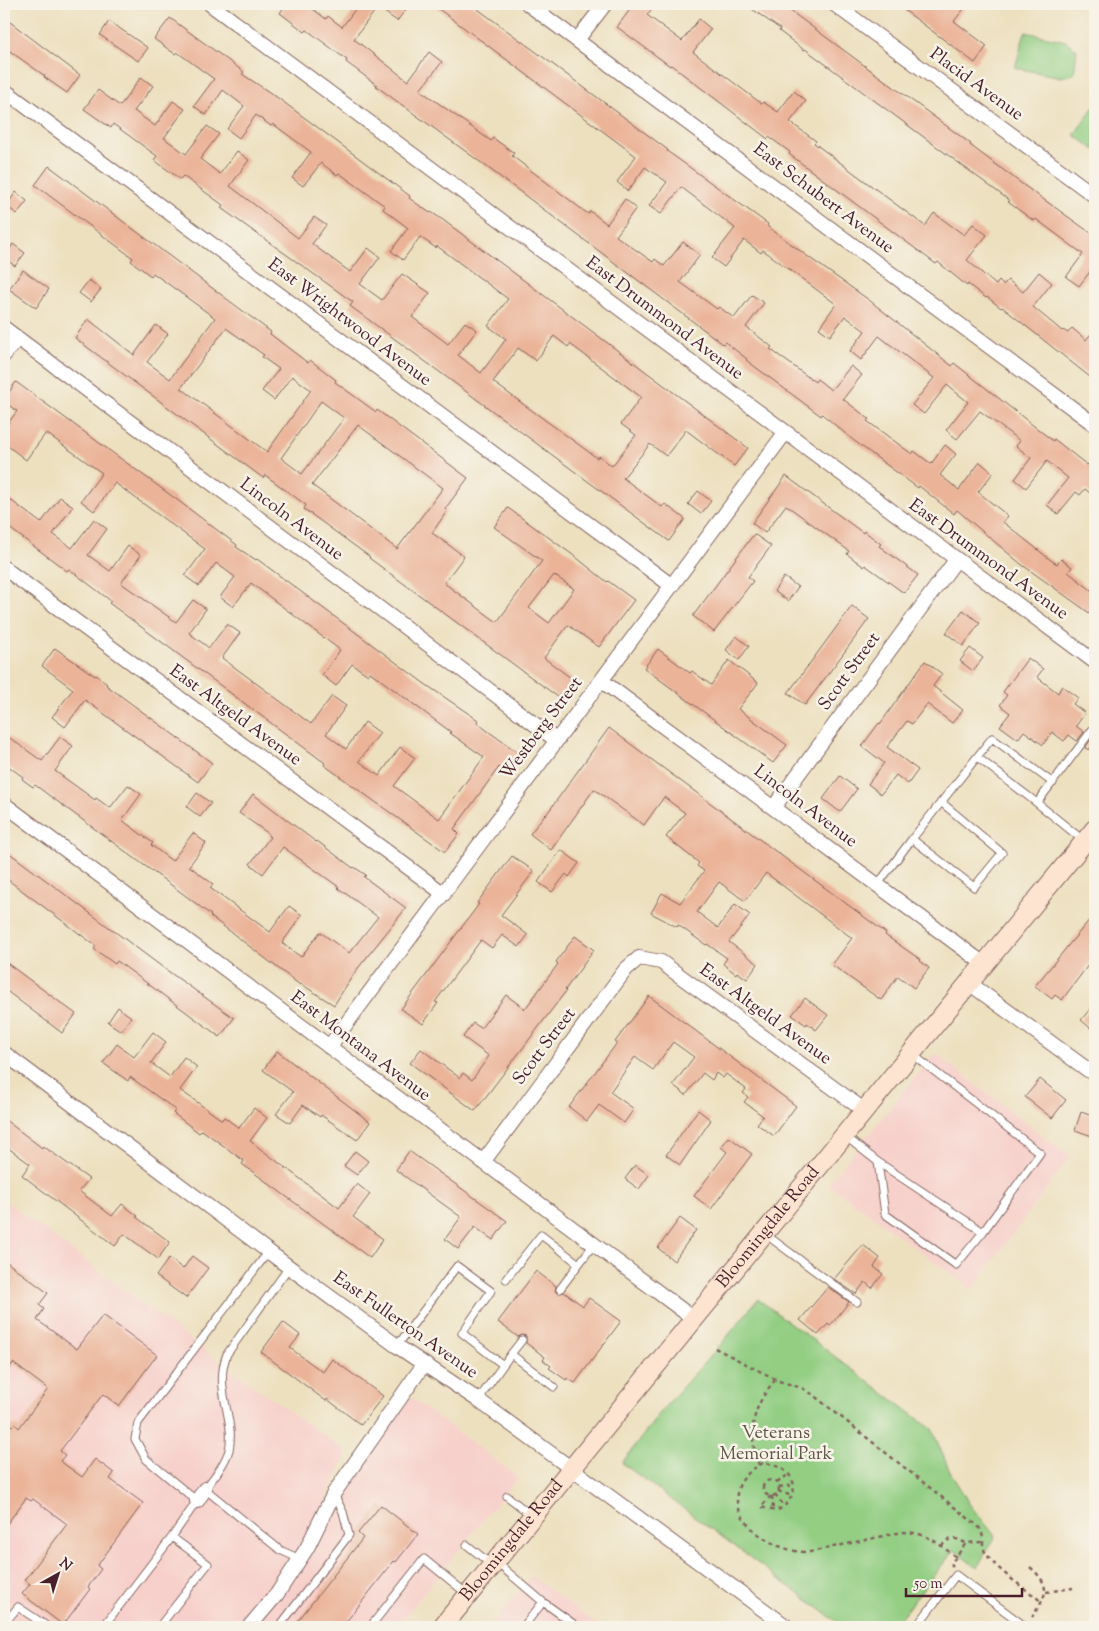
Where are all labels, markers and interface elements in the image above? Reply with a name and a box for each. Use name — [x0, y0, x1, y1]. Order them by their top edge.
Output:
street label: Placid Avenue — [924, 42, 1028, 128]
street label: East Schubert Avenue — [747, 137, 899, 261]
street label: East Drummond Avenue — [580, 251, 748, 387]
street label: East Wrightwood Avenue — [262, 253, 436, 393]
street label: Lincoln Avenue — [234, 472, 348, 568]
street label: East Drummond Avenue — [903, 493, 1073, 627]
street label: Scott Street — [813, 627, 887, 717]
street label: East Altgeld Avenue — [164, 659, 306, 773]
street label: Westberg Street — [494, 672, 590, 786]
street label: Lincoln Avenue — [748, 759, 862, 855]
street label: East Altgeld Avenue — [694, 958, 836, 1072]
street label: East Montana Avenue — [284, 985, 436, 1109]
street label: Scott Street — [507, 1003, 583, 1091]
street label: Bloomingdale Road — [711, 1161, 827, 1294]
street label: East Fullerton Avenue — [327, 1266, 483, 1386]
park label: Veterans Memorial Park — [720, 1421, 833, 1468]
street label: Bloomingdale Road — [454, 1474, 570, 1608]
north arrow — [32, 1548, 82, 1598]
text: N — [54, 1554, 76, 1577]
scale bar — [906, 1566, 1023, 1598]
text: 50 m — [913, 1574, 943, 1595]

